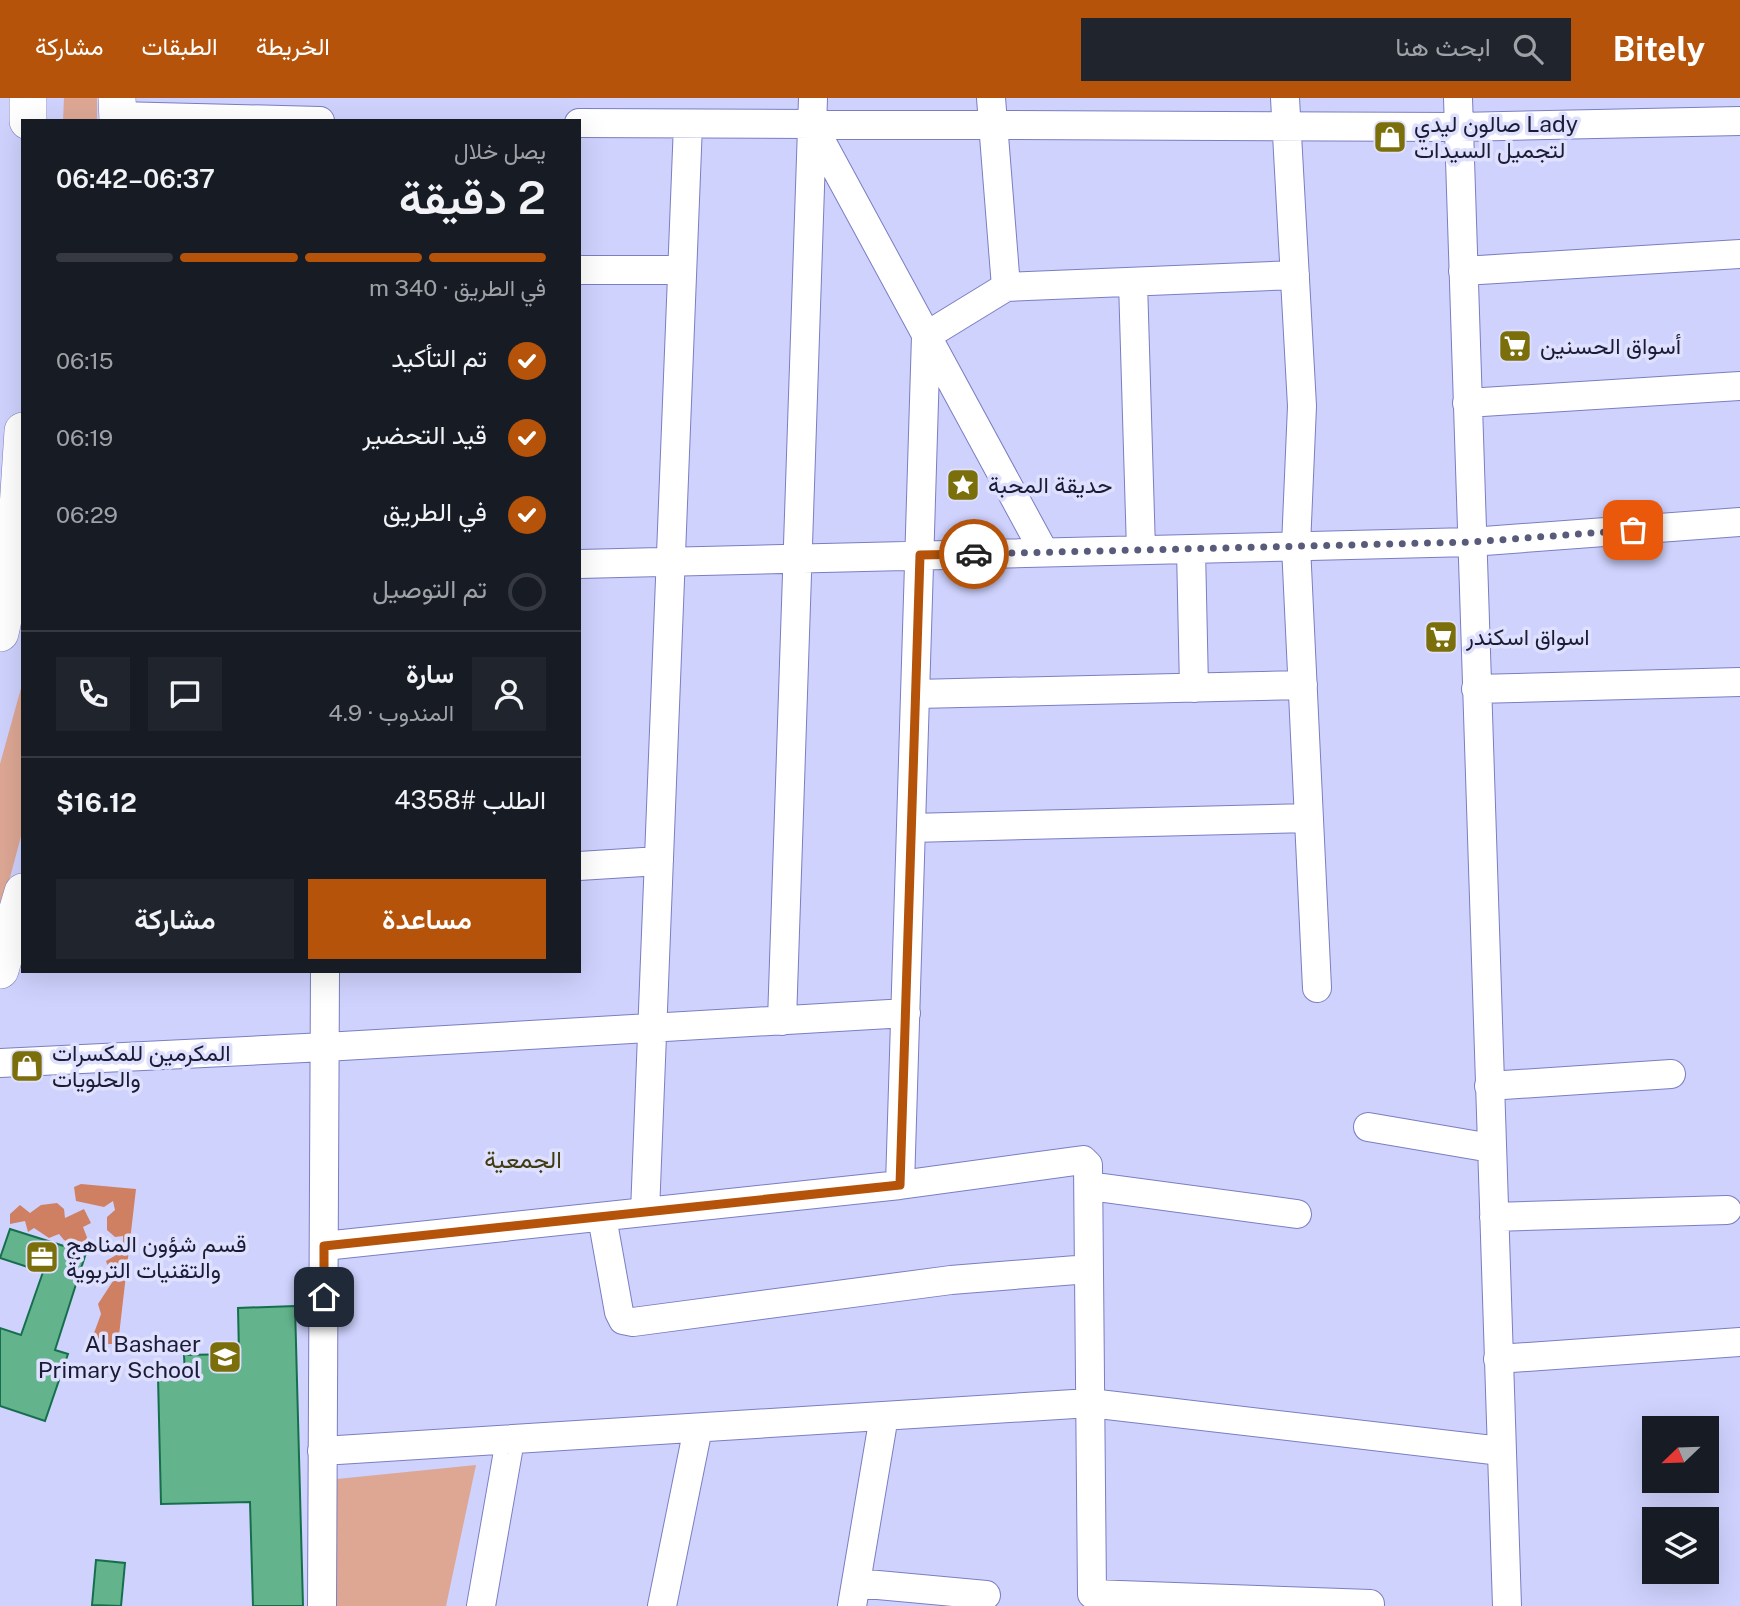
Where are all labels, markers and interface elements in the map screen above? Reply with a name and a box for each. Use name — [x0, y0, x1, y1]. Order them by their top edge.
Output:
search box — [1081, 18, 1571, 81]
icon: search — [1509, 30, 1547, 68]
text: Bitely — [1613, 30, 1705, 68]
text: ابحث هنا — [1395, 31, 1491, 62]
text: مشاركة — [35, 32, 103, 60]
text: الطبقات — [141, 32, 218, 60]
text: الخريطة — [256, 32, 330, 60]
place label: صالون ليدي Lady لتجميل السيدات — [1414, 110, 1578, 164]
shop icon: صالون ليدي Lady لتجميل السيدات — [1371, 118, 1409, 156]
text: يصل خلال — [454, 137, 546, 164]
text: 06:37–06:42 — [56, 163, 215, 194]
text: 2 دقيقة — [399, 170, 546, 224]
text: في الطريق · 340 m — [369, 274, 546, 301]
supermarket icon: أسواق الحسنين — [1496, 327, 1534, 365]
place label: أسواق الحسنين — [1540, 332, 1681, 361]
text: تم التأكيد — [391, 342, 487, 373]
icon: check — [508, 342, 546, 380]
text: 06:15 — [56, 347, 114, 374]
text: قيد التحضير — [362, 419, 487, 450]
icon: check — [508, 419, 546, 457]
text: 06:19 — [56, 424, 113, 451]
place icon: حديقة المحبة — [944, 466, 982, 504]
place label: حديقة المحبة — [988, 471, 1113, 498]
text: في الطريق — [383, 496, 487, 527]
icon: check — [508, 496, 546, 534]
pin — [1603, 500, 1663, 560]
text: 06:29 — [56, 501, 118, 528]
icon: bag — [1614, 511, 1652, 549]
courier — [939, 519, 1009, 589]
icon: car — [955, 535, 993, 573]
text: تم التوصيل — [372, 573, 487, 604]
supermarket icon: اسواق اسكندر — [1422, 618, 1460, 656]
place label: اسواق اسكندر — [1465, 623, 1590, 652]
button: phone — [56, 657, 130, 731]
button: chat — [148, 657, 222, 731]
button: person — [472, 657, 546, 731]
text: سارة — [406, 658, 454, 689]
text: المندوب · 4.9 — [328, 699, 454, 726]
text: الطلب #4358 — [394, 784, 546, 815]
text: $16.12 — [56, 787, 137, 818]
button: مشاركة — [56, 879, 294, 959]
button: مساعدة — [308, 879, 546, 959]
place label: المكرمين للمكسرات والحلويات — [52, 1039, 231, 1094]
shop icon: المكرمين للمكسرات والحلويات — [8, 1047, 46, 1085]
district label: الجمعية — [484, 1145, 562, 1174]
place label: قسم شؤون المناهج والتقنيات التربوية — [66, 1230, 247, 1285]
office icon: قسم شؤون المناهج والتقنيات التربوية — [23, 1238, 61, 1276]
pin — [294, 1267, 354, 1327]
icon: home — [305, 1278, 343, 1316]
place label: Al Bashaer Primary School — [38, 1330, 201, 1383]
school or university icon: Al Bashaer Primary School — [206, 1338, 244, 1376]
north arrow — [1642, 1416, 1718, 1493]
map controls — [1642, 1416, 1719, 1584]
button: layers — [1642, 1507, 1719, 1584]

